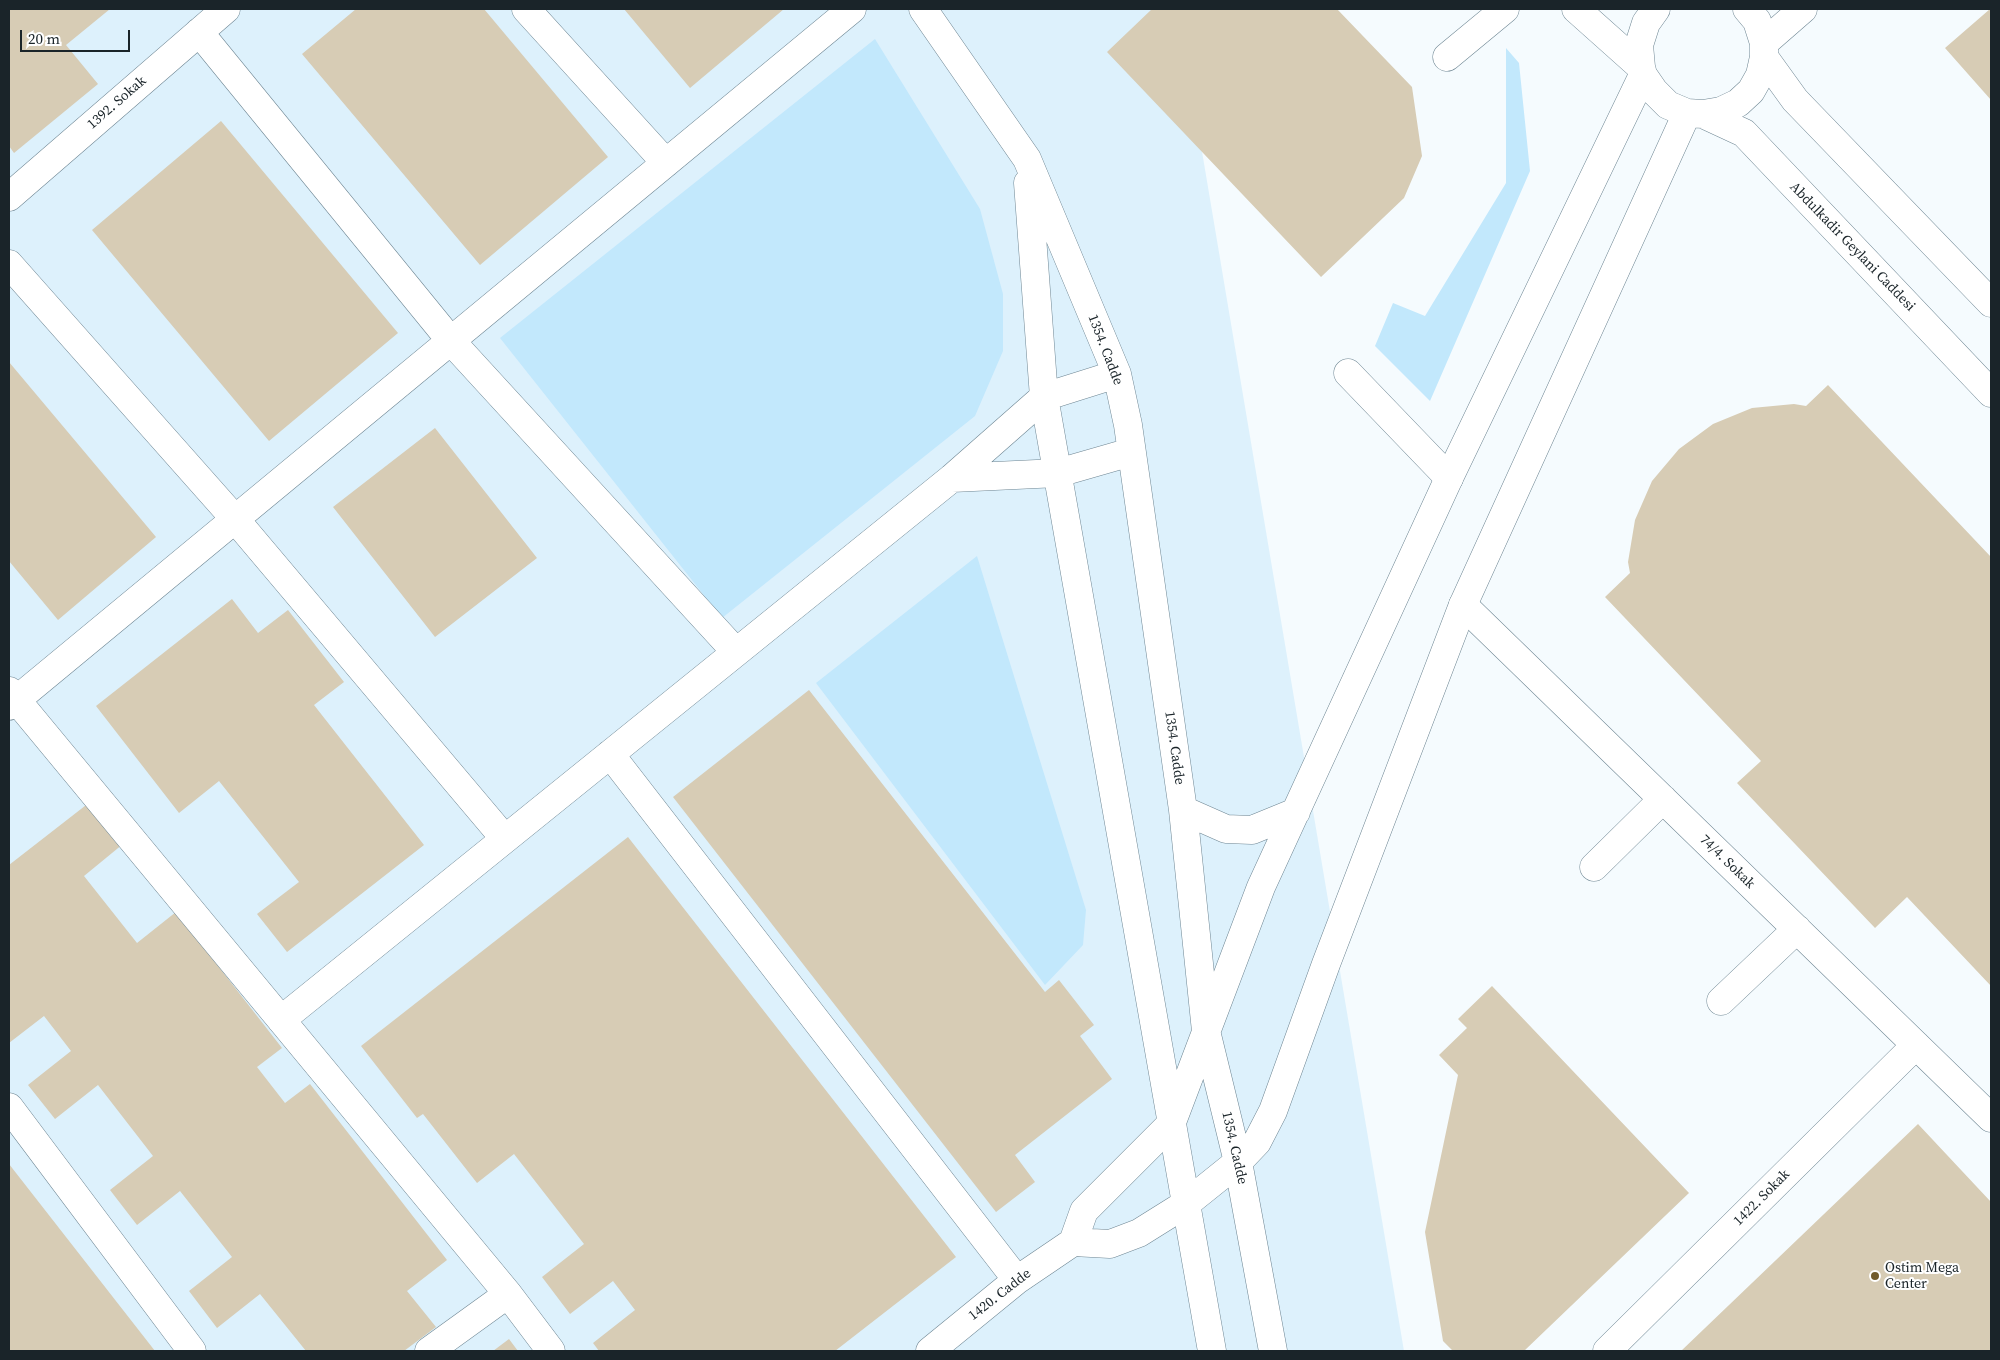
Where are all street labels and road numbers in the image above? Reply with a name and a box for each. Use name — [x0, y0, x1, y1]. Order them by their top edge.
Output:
street label: 1392. Sokak — [84, 73, 150, 133]
street label: Abdulkadir Geylani Caddesi — [1786, 179, 1918, 315]
street label: 1354. Cadde — [1084, 312, 1126, 388]
street label: 1354. Cadde — [1161, 710, 1187, 786]
street label: 74/4. Sokak — [1696, 832, 1758, 892]
street label: 1354. Cadde — [1217, 1110, 1251, 1186]
street label: 1422. Sokak — [1730, 1166, 1794, 1230]
street label: 1420. Cadde — [965, 1265, 1035, 1325]

